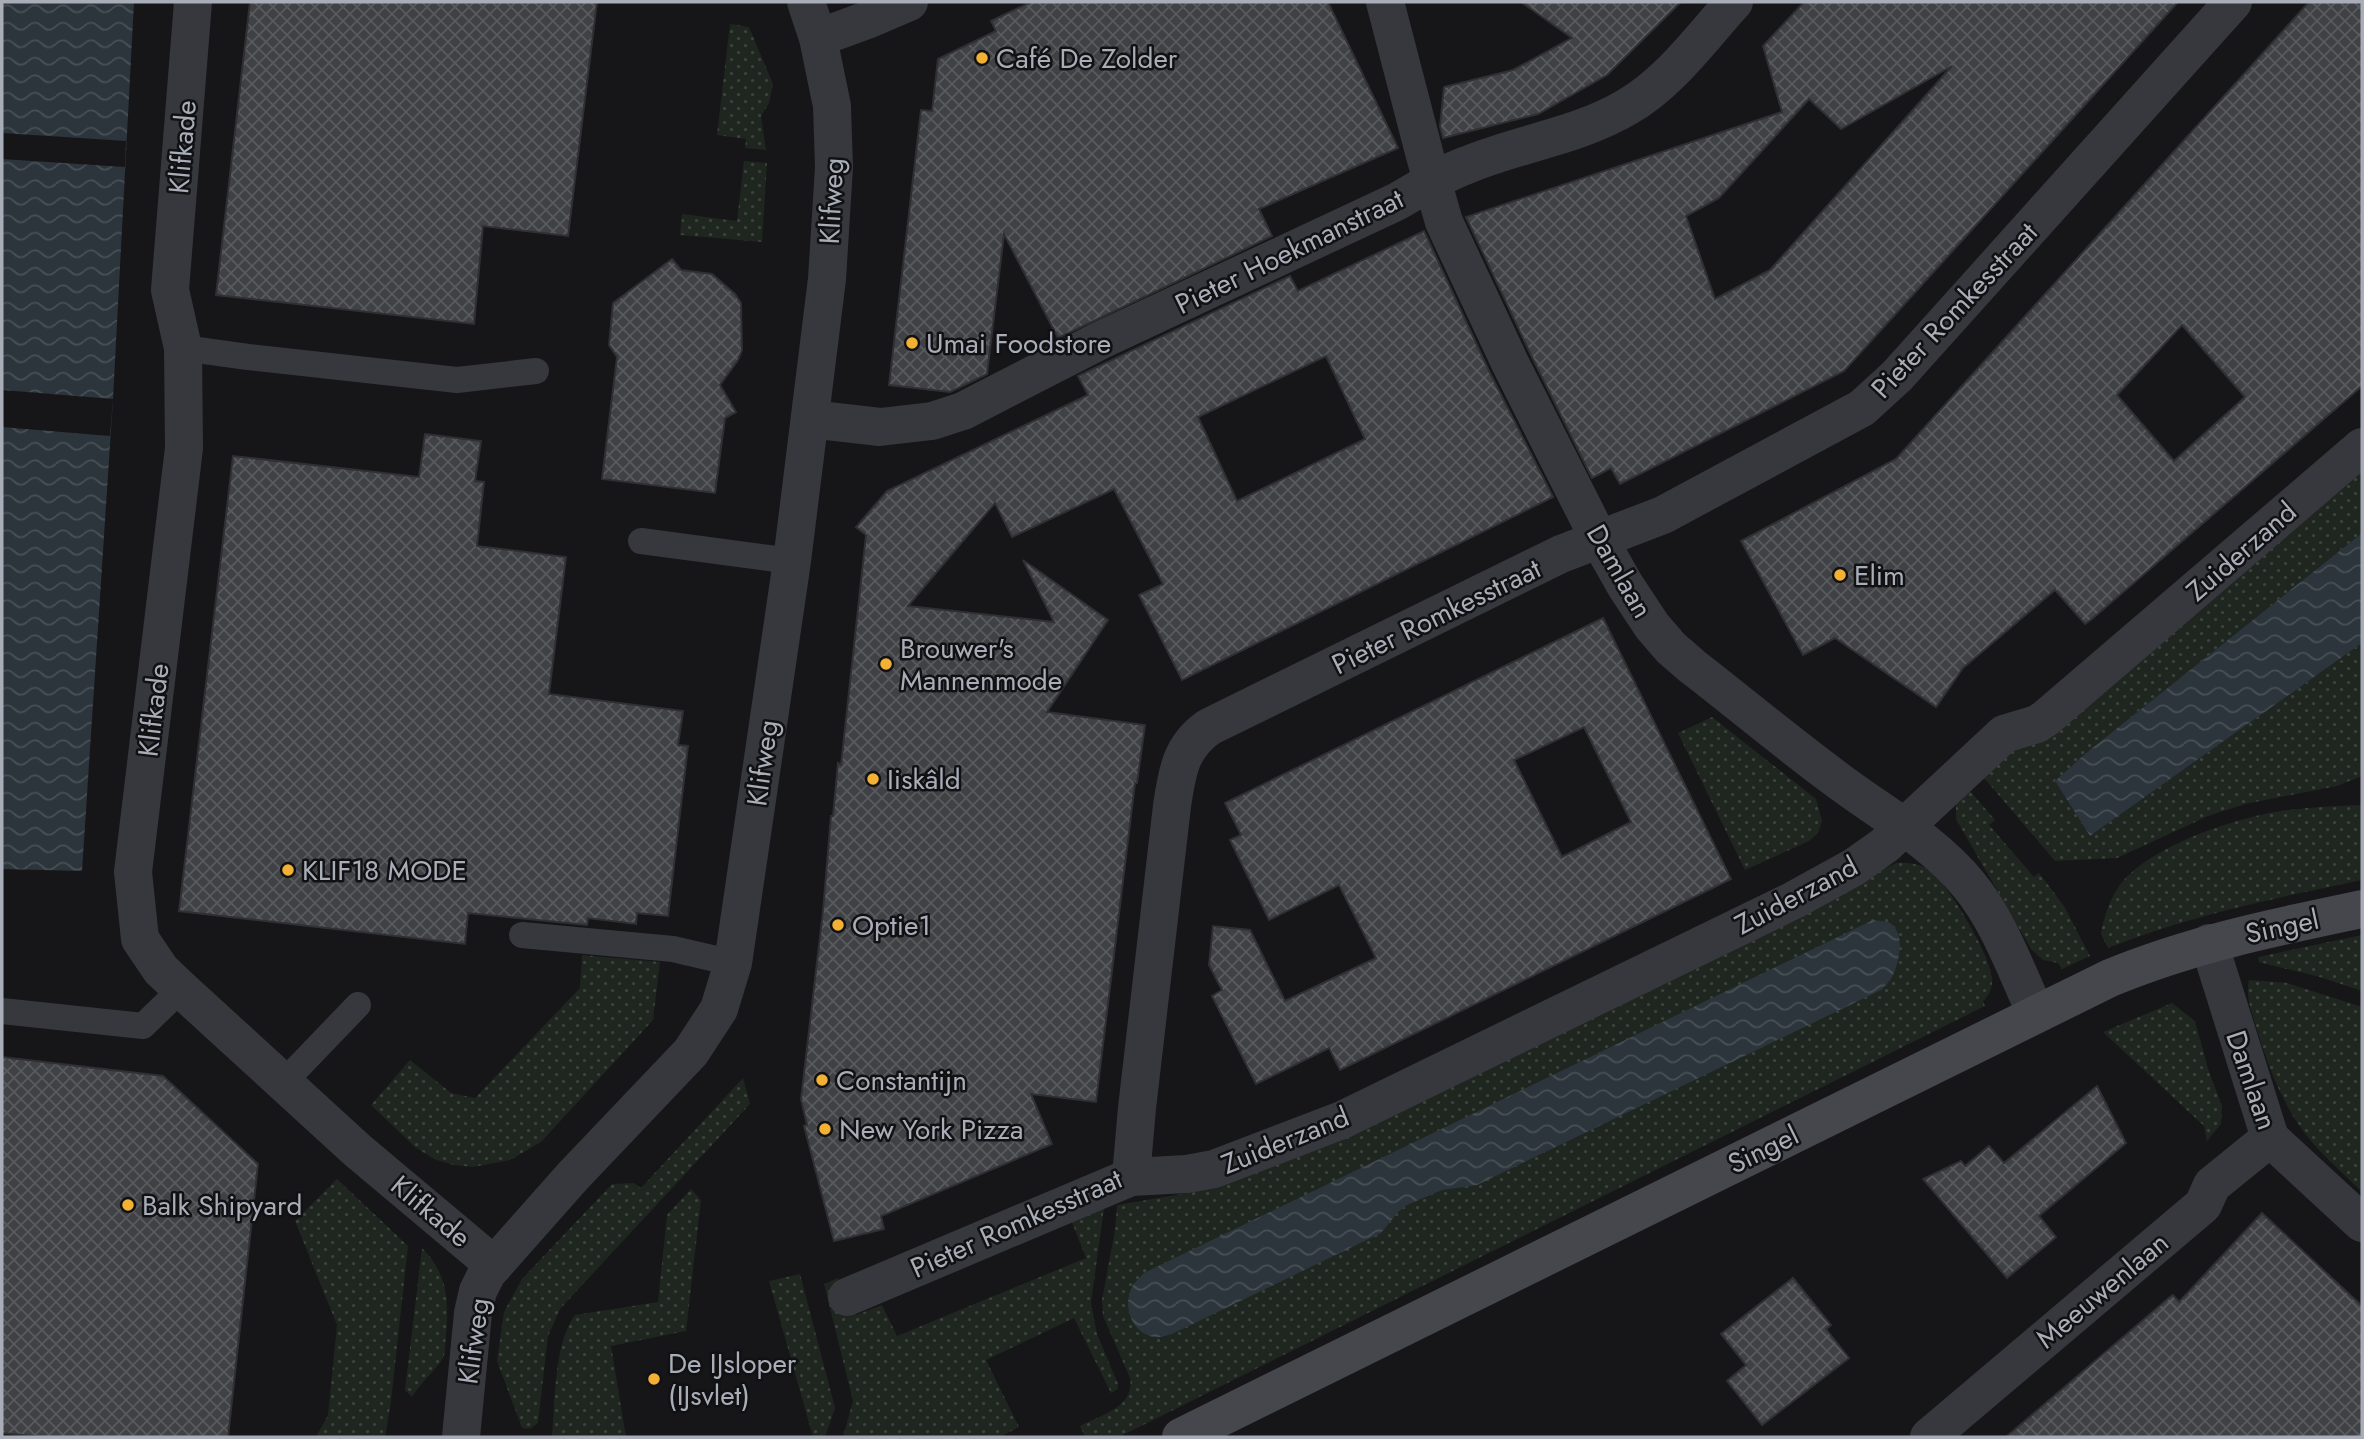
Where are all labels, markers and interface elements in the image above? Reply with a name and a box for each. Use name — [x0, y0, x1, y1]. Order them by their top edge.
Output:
place label: Café De Zolder — [996, 38, 1178, 79]
marker: Café De Zolder — [974, 50, 990, 66]
street label: Klifkade — [158, 99, 207, 196]
street label: Klifweg — [809, 157, 854, 245]
street label: Pieter Hoekmanstraat — [1168, 178, 1411, 325]
street label: Pieter Romkesstraat — [1862, 213, 2047, 408]
place label: Umai Foodstore — [926, 323, 1111, 364]
marker: Umai Foodstore — [904, 335, 920, 351]
street label: Zuiderzand — [2177, 492, 2305, 611]
street label: Damlaan — [1576, 517, 1663, 626]
street label: Pieter Romkesstraat — [1325, 548, 1548, 685]
place label: Elim — [1854, 555, 1905, 596]
marker: Elim — [1832, 567, 1848, 583]
place label: Brouwer's Mannenmode — [900, 628, 1062, 701]
marker: Brouwer's Mannenmode — [878, 656, 894, 672]
street label: Klifkade — [127, 661, 180, 759]
street label: Klifweg — [736, 717, 789, 809]
place label: Iiskâld — [887, 759, 961, 800]
marker: Iiskâld — [865, 771, 881, 787]
street label: Zuiderzand — [1727, 846, 1865, 945]
place label: KLIF18 MODE — [302, 850, 467, 891]
marker: KLIF18 MODE — [280, 862, 296, 878]
street label: Singel — [2242, 899, 2323, 954]
place label: Optie1 — [852, 905, 931, 946]
marker: Optie1 — [830, 917, 846, 933]
street label: Damlaan — [2215, 1025, 2288, 1135]
place label: Constantijn — [836, 1060, 967, 1101]
marker: Constantijn — [814, 1072, 830, 1088]
street label: Zuiderzand — [1215, 1096, 1355, 1185]
place label: New York Pizza — [839, 1109, 1023, 1150]
street label: Singel — [1721, 1115, 1806, 1184]
marker: New York Pizza — [817, 1121, 833, 1137]
street label: Pieter Romkesstraat — [904, 1158, 1129, 1289]
street label: Klifkade — [382, 1166, 480, 1257]
place label: Balk Shipyard — [142, 1185, 302, 1226]
marker: Balk Shipyard — [120, 1197, 136, 1213]
street label: Meeuwenlaan — [2027, 1223, 2178, 1358]
street label: Klifweg — [447, 1295, 500, 1387]
place label: De IJsloper (IJsvlet) — [668, 1343, 797, 1416]
marker: De IJsloper (IJsvlet) — [646, 1371, 662, 1387]

